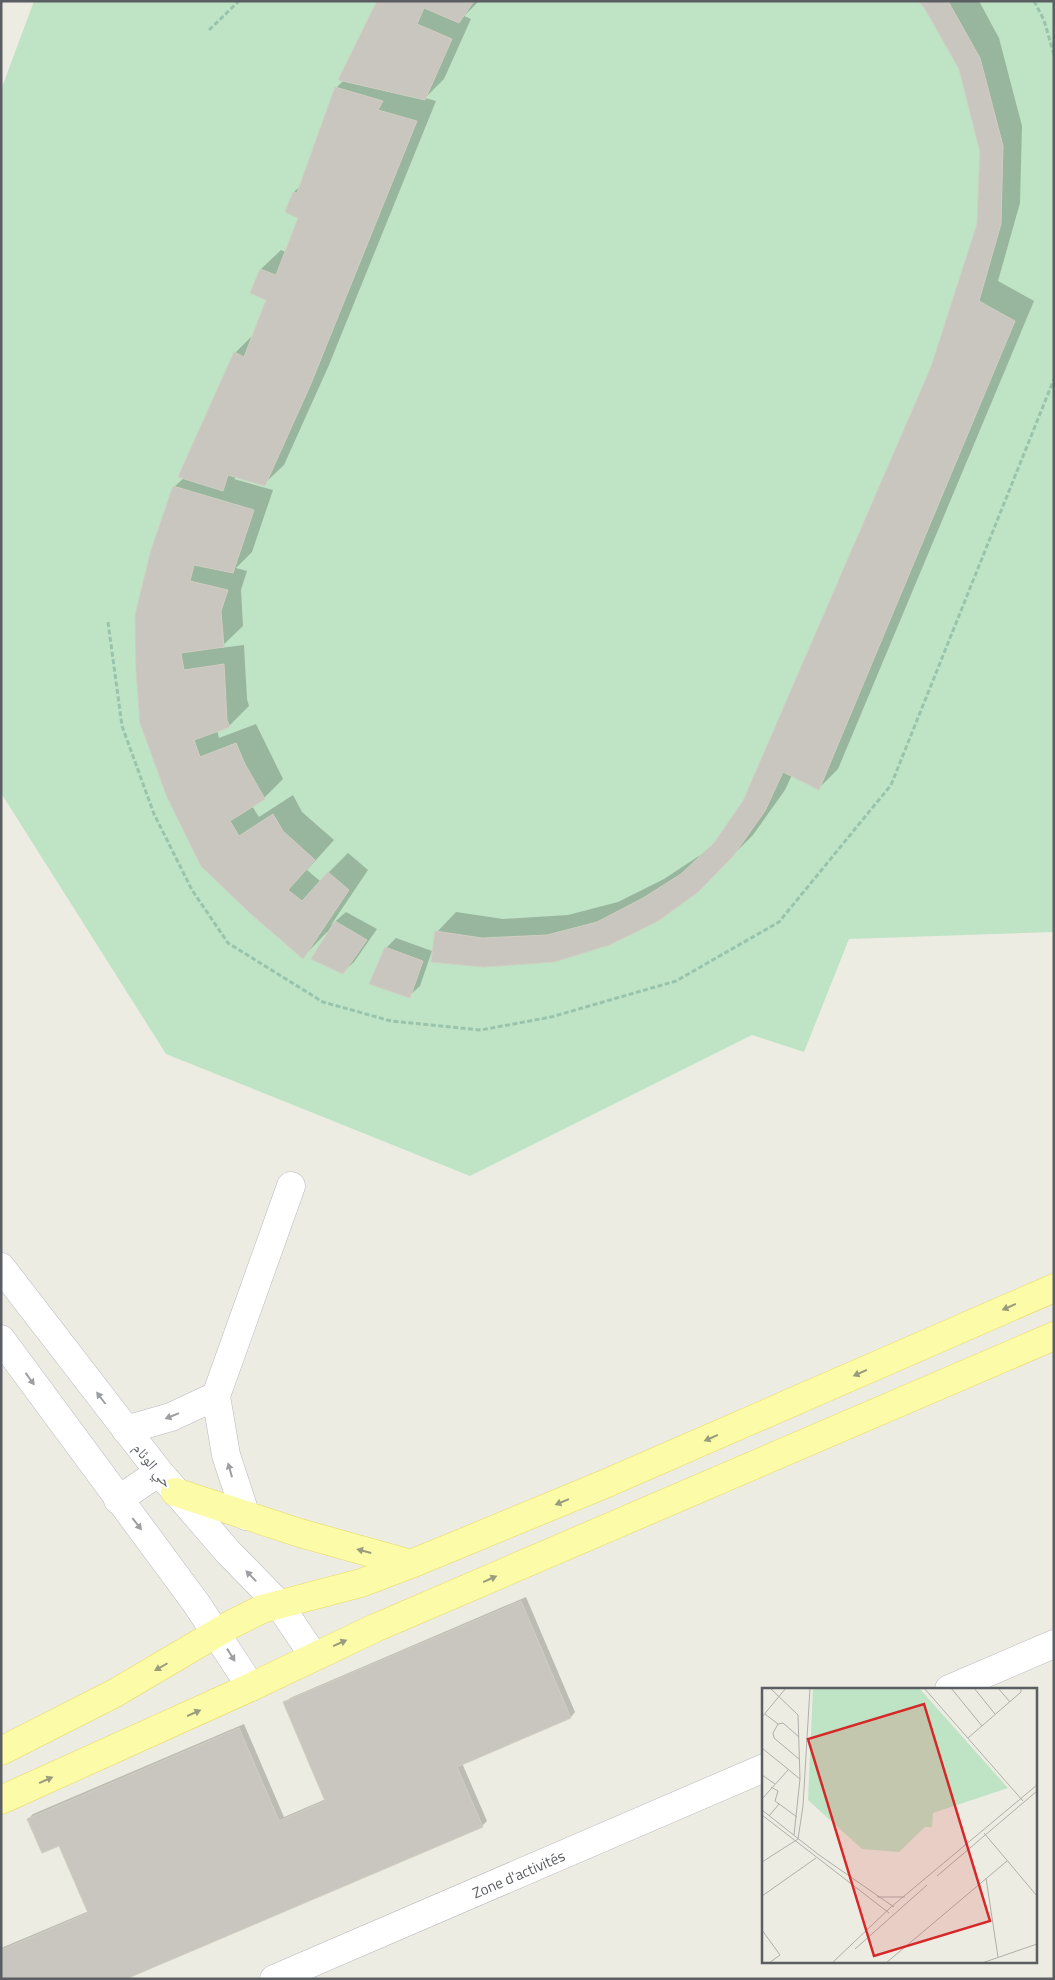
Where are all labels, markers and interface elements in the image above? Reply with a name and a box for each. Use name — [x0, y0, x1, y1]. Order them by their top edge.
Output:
one-way arrow — [1002, 1304, 1016, 1312]
one-way arrow — [853, 1369, 867, 1377]
one-way arrow — [25, 1372, 35, 1386]
one-way arrow — [96, 1392, 107, 1405]
one-way arrow — [165, 1413, 179, 1421]
one-way arrow — [704, 1434, 718, 1442]
street label: حي الوئام — [127, 1437, 179, 1493]
one-way arrow — [226, 1462, 234, 1477]
one-way arrow — [555, 1498, 569, 1506]
one-way arrow — [131, 1517, 142, 1530]
one-way arrow — [356, 1547, 371, 1555]
one-way arrow — [245, 1570, 257, 1582]
one-way arrow — [483, 1574, 497, 1582]
one-way arrow — [333, 1639, 347, 1647]
one-way arrow — [227, 1649, 236, 1662]
one-way arrow — [154, 1663, 167, 1672]
inset map — [762, 1688, 1038, 1962]
one-way arrow — [187, 1708, 201, 1716]
one-way arrow — [39, 1776, 53, 1784]
street label: Zone d'activités — [468, 1844, 568, 1904]

